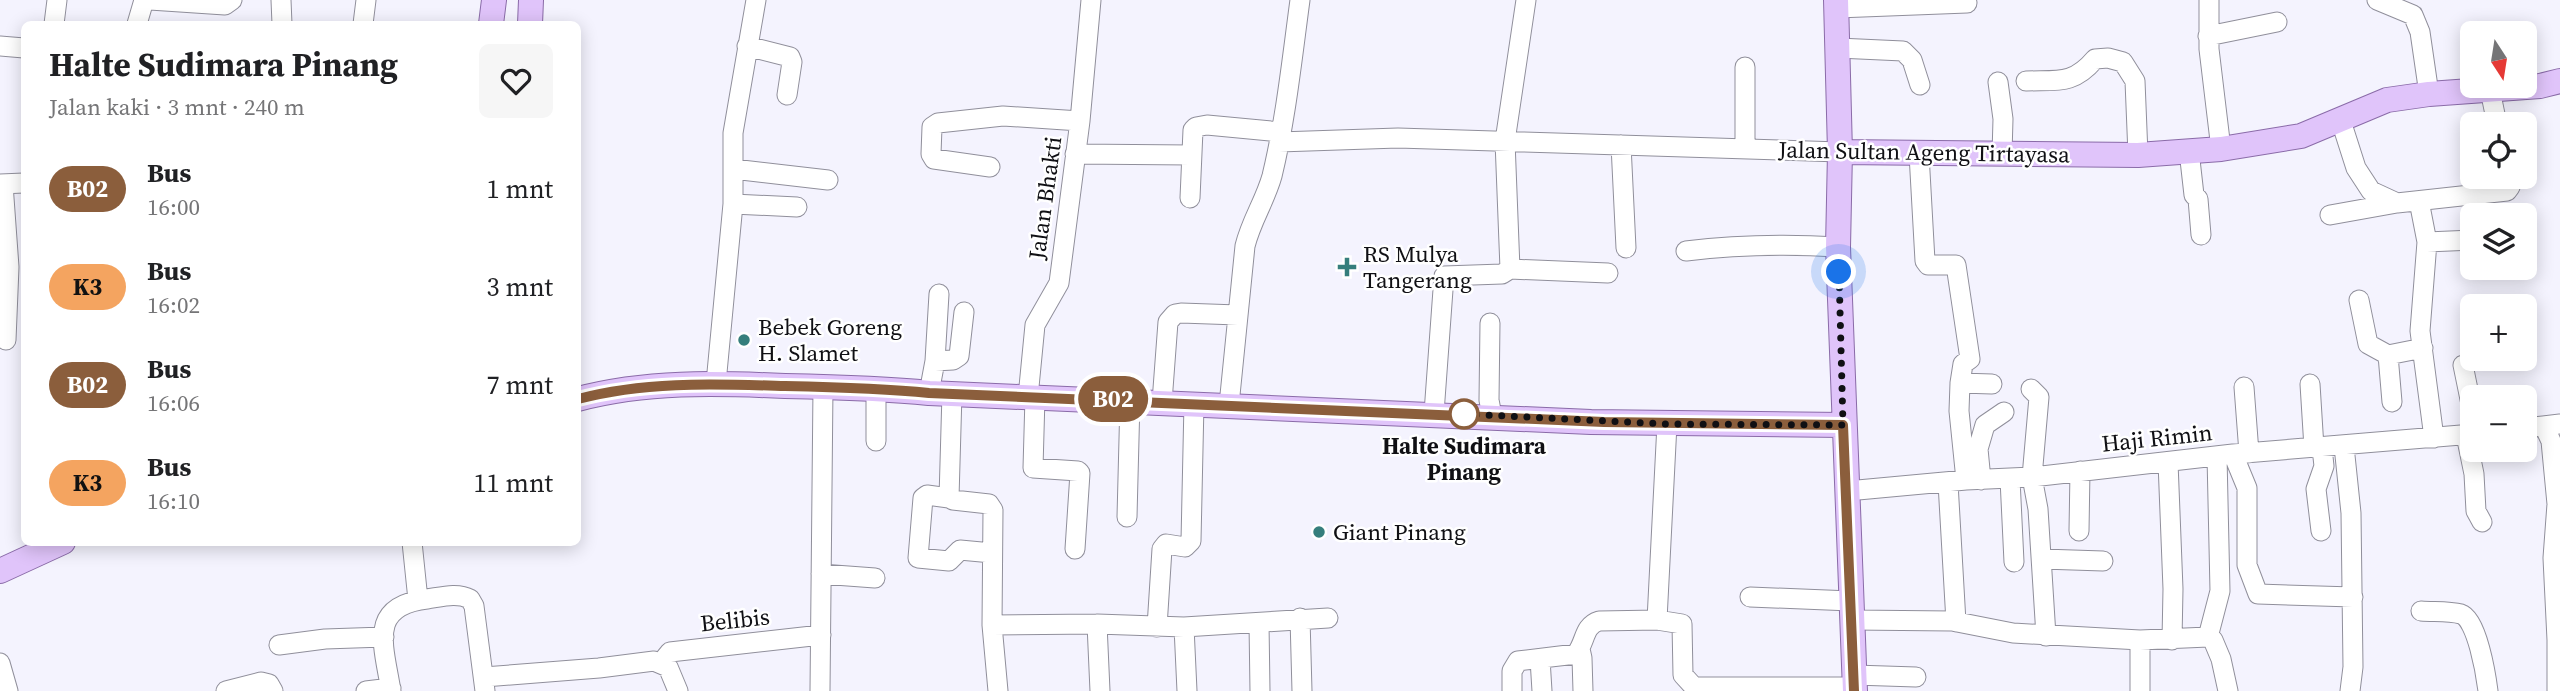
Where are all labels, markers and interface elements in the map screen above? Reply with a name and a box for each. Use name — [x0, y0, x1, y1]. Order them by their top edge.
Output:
north arrow — [2460, 21, 2538, 98]
map controls — [2460, 21, 2537, 462]
text: Halte Sudimara Pinang — [49, 42, 398, 87]
button: heart — [479, 44, 553, 118]
text: Jalan kaki · 3 mnt · 240 m — [49, 91, 305, 123]
button: locate — [2460, 112, 2537, 189]
street label: Jalan Sultan Ageng Tirtayasa — [1777, 133, 2070, 171]
street label: Jalan Bhakti — [1020, 134, 1069, 263]
text: Bus — [147, 155, 191, 191]
text: 1 mnt — [486, 171, 553, 207]
text: B02 — [67, 172, 108, 205]
text: 16:00 — [147, 191, 200, 223]
button: layers — [2460, 203, 2537, 280]
place label: RS Mulya Tangerang — [1363, 238, 1472, 296]
text: Bus — [147, 253, 191, 289]
your location — [1821, 254, 1856, 289]
marker: RS Mulya Tangerang — [1337, 257, 1357, 277]
text: 3 mnt — [486, 269, 553, 305]
text: K3 — [73, 270, 102, 303]
text: 16:02 — [147, 289, 200, 321]
button: + — [2460, 294, 2537, 371]
place label: Bebek Goreng H. Slamet — [758, 311, 902, 369]
marker: Bebek Goreng H. Slamet — [736, 332, 752, 348]
text: Bus — [147, 351, 191, 387]
text: 7 mnt — [486, 367, 553, 403]
text: B02 — [67, 368, 108, 401]
line badge: B02 — [1073, 376, 1153, 422]
text: B02 — [1092, 382, 1134, 415]
button: − — [2460, 385, 2537, 462]
text: 16:06 — [147, 387, 200, 419]
marker: Halte Sudimara Pinang — [1449, 399, 1479, 429]
street label: Haji Rimin — [2100, 416, 2214, 460]
place label: Halte Sudimara Pinang — [1382, 430, 1547, 488]
text: Bus — [147, 449, 191, 485]
text: 11 mnt — [473, 465, 553, 501]
text: K3 — [73, 466, 102, 499]
text: 16:10 — [147, 485, 200, 517]
place label: Giant Pinang — [1333, 516, 1466, 548]
marker: Giant Pinang — [1311, 524, 1327, 540]
street label: Belibis — [699, 600, 771, 640]

